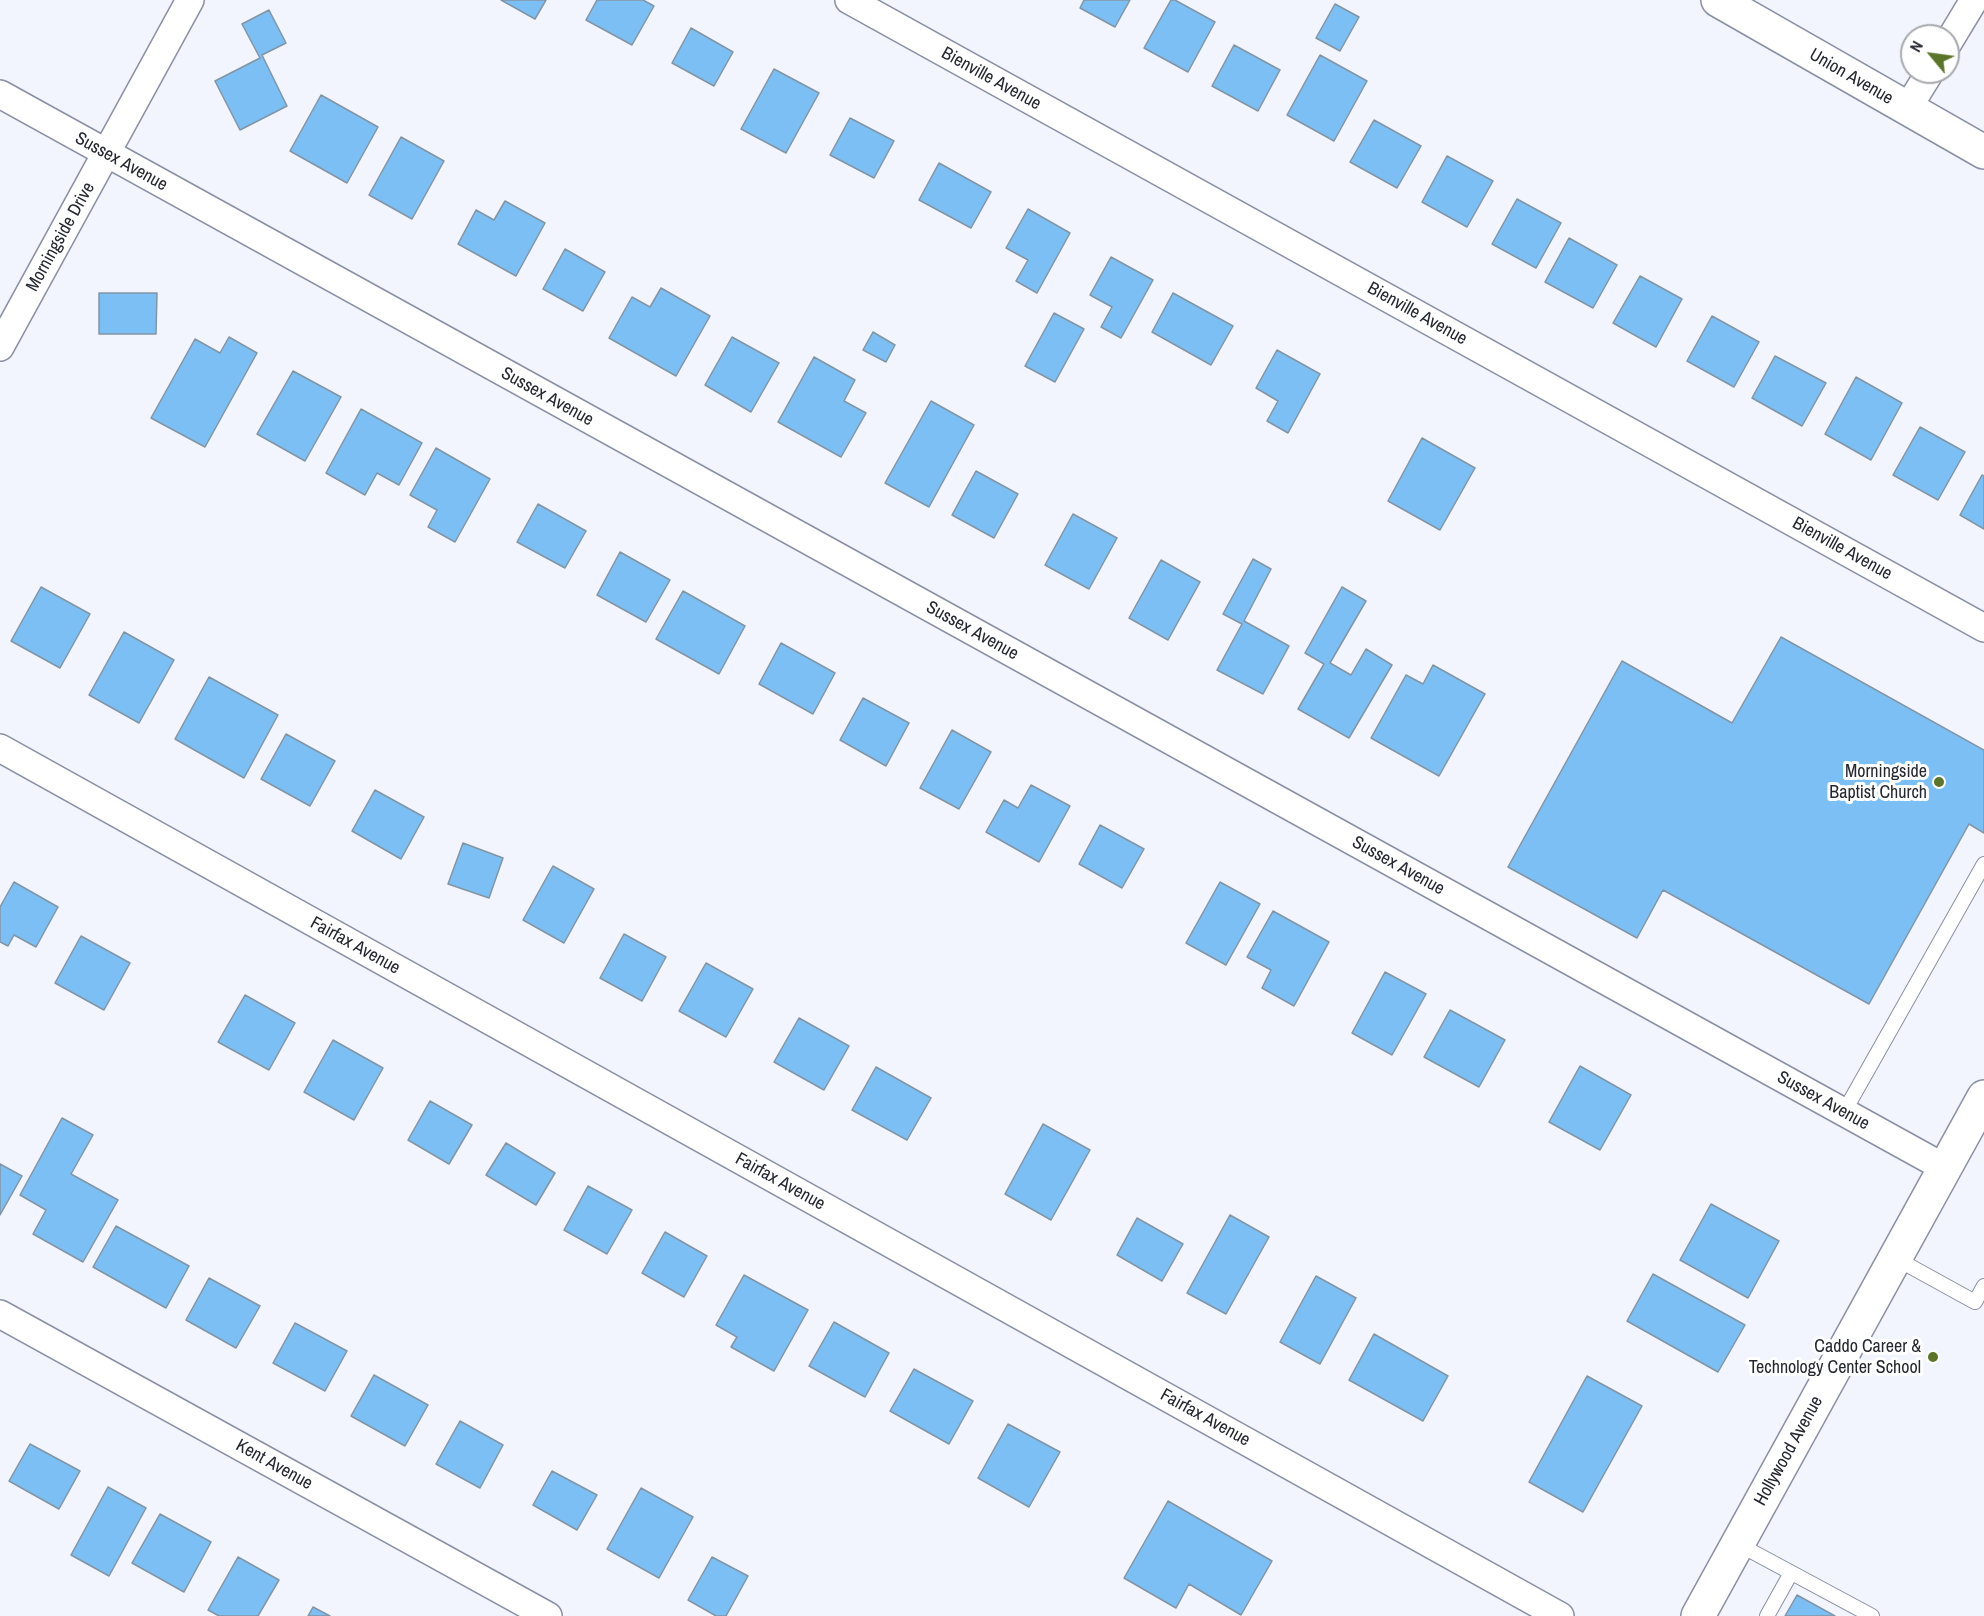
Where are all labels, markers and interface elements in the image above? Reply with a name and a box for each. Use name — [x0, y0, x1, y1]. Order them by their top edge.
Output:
north arrow — [1900, 24, 1960, 84]
text: N — [1904, 37, 1928, 56]
street label: Bienville Avenue — [937, 43, 1045, 115]
street label: Union Avenue — [1805, 44, 1897, 110]
street label: Sussex Avenue — [71, 128, 171, 196]
street label: Morningside Drive — [22, 179, 100, 295]
street label: Bienville Avenue — [1363, 278, 1471, 350]
street label: Sussex Avenue — [497, 363, 597, 431]
street label: Bienville Avenue — [1788, 513, 1896, 585]
street label: Sussex Avenue — [922, 597, 1022, 665]
place label: Morningside Baptist Church — [1829, 761, 1927, 804]
marker: Morningside Baptist Church — [1932, 775, 1946, 789]
street label: Sussex Avenue — [1348, 832, 1448, 900]
street label: Fairfax Avenue — [306, 913, 404, 979]
street label: Sussex Avenue — [1773, 1067, 1873, 1135]
street label: Fairfax Avenue — [731, 1149, 829, 1215]
place label: Caddo Career & Technology Center School — [1749, 1336, 1921, 1378]
marker: Caddo Career & Technology Center School — [1926, 1350, 1940, 1364]
street label: Fairfax Avenue — [1156, 1385, 1254, 1451]
street label: Hollywood Avenue — [1750, 1392, 1828, 1510]
street label: Kent Avenue — [232, 1435, 316, 1495]

